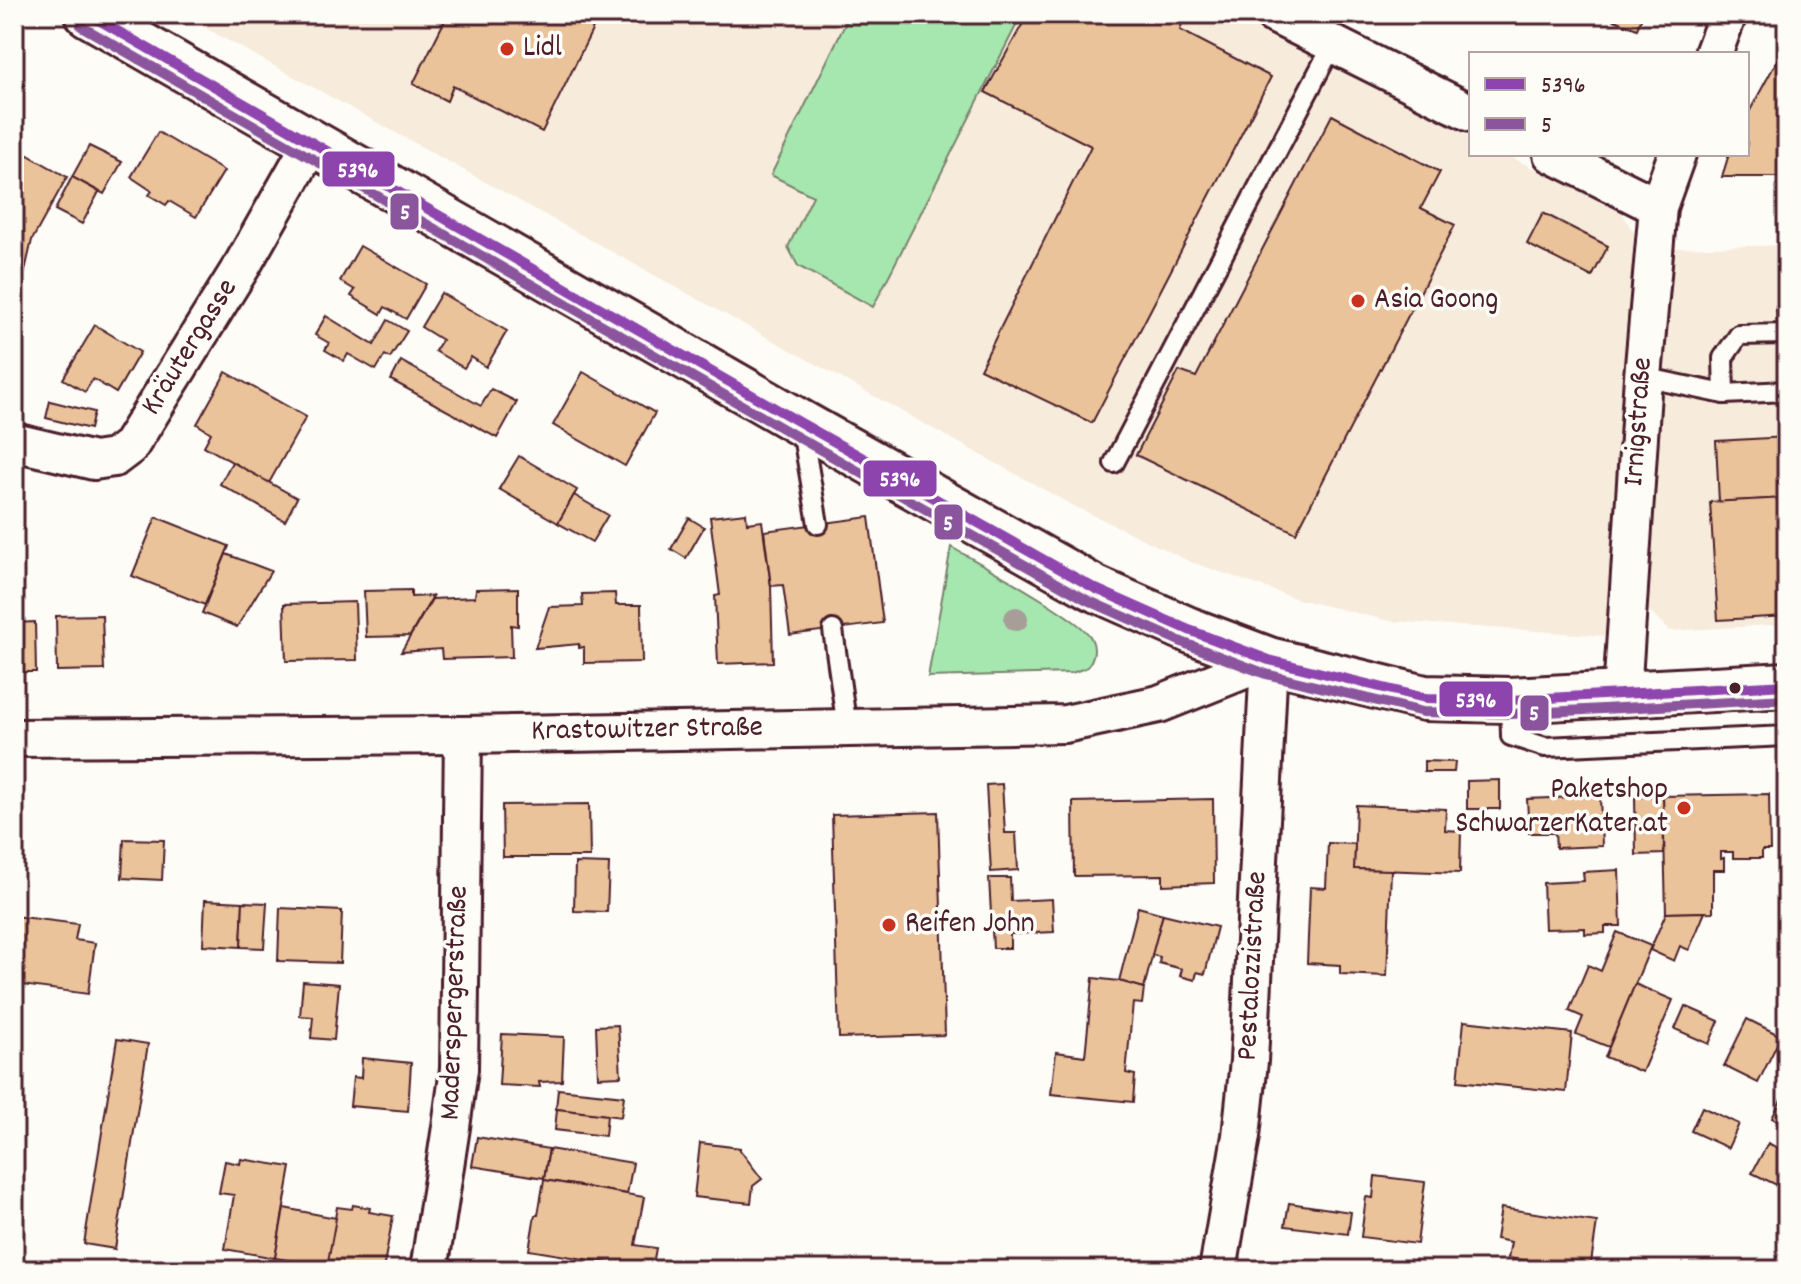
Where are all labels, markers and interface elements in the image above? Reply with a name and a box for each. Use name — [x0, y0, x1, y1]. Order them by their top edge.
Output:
place label: Lidl — [523, 28, 562, 71]
marker: Lidl — [498, 40, 516, 58]
legend — [1469, 52, 1749, 156]
text: 5396 — [1541, 70, 1586, 104]
text: 5 — [1541, 110, 1552, 144]
line badge: 5396 — [321, 150, 396, 188]
text: 5396 — [338, 157, 379, 188]
line badge: 5 — [389, 192, 420, 231]
text: 5 — [400, 199, 410, 230]
street label: Kräutergasse — [132, 271, 250, 425]
place label: Asia Goong — [1374, 280, 1498, 323]
marker: Asia Goong — [1349, 292, 1367, 310]
street label: Irnigstraße — [1614, 356, 1666, 488]
line badge: 5396 — [862, 459, 938, 498]
text: 5396 — [880, 466, 921, 497]
line badge: 5 — [933, 503, 964, 541]
text: 5 — [943, 510, 953, 541]
line badge: 5396 — [1438, 680, 1514, 718]
unlabelled marker — [1727, 680, 1743, 696]
text: 5396 — [1456, 687, 1497, 718]
line badge: 5 — [1519, 694, 1550, 732]
text: 5 — [1529, 700, 1539, 731]
street label: Krastowitzer Straße — [531, 707, 763, 755]
place label: Paketshop SchwarzerKater.at — [1455, 770, 1668, 847]
marker: Paketshop SchwarzerKater.at — [1675, 799, 1693, 817]
street label: Pestalozzistraße — [1228, 870, 1280, 1062]
street label: Maderspergerstraße — [430, 885, 482, 1121]
place label: Reifen John — [905, 904, 1035, 947]
marker: Reifen John — [880, 916, 898, 934]

